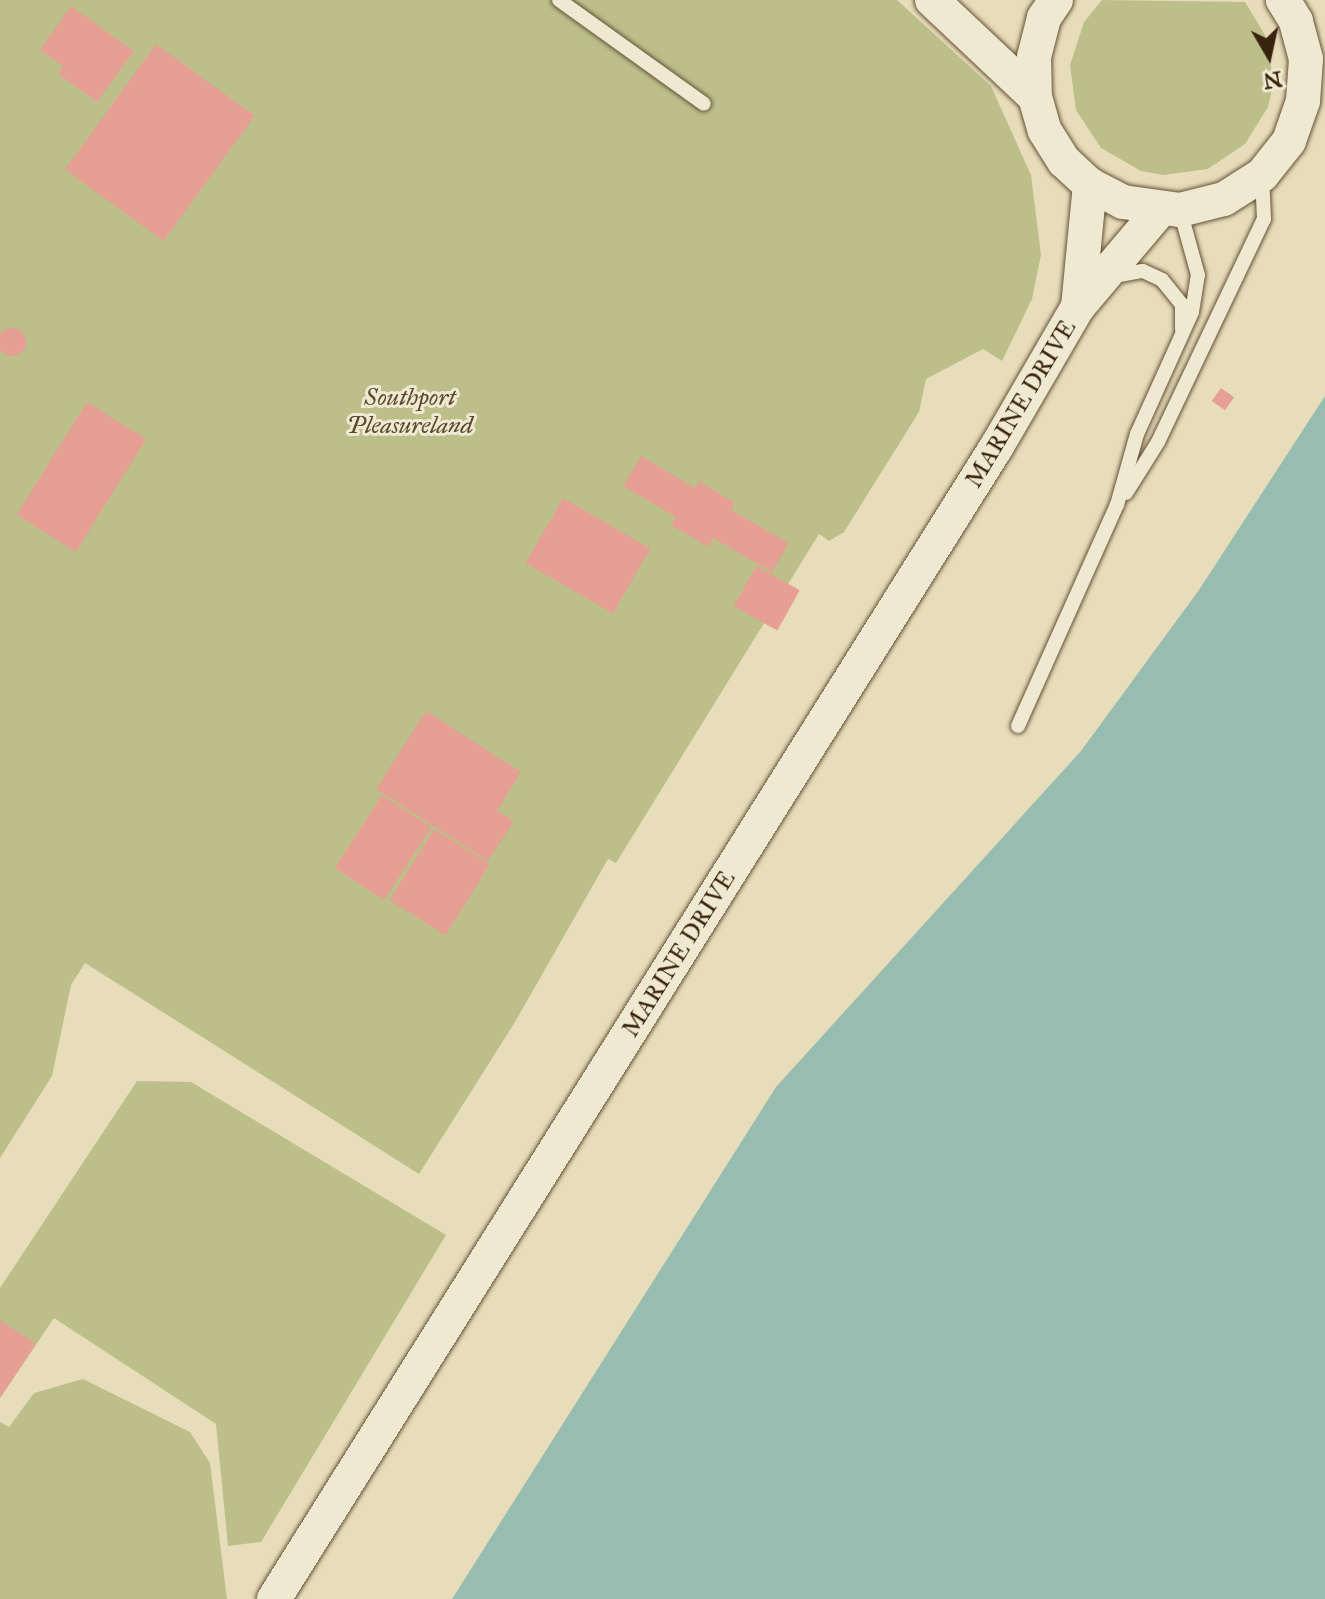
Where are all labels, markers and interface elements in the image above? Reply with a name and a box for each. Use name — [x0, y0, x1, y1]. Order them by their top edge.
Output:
north arrow — [1229, 16, 1309, 96]
text: N — [1262, 65, 1284, 95]
street label: MARINE DRIVE — [960, 315, 1082, 493]
park label: Southport Pleasureland — [347, 384, 473, 440]
street label: MARINE DRIVE — [616, 866, 742, 1042]

